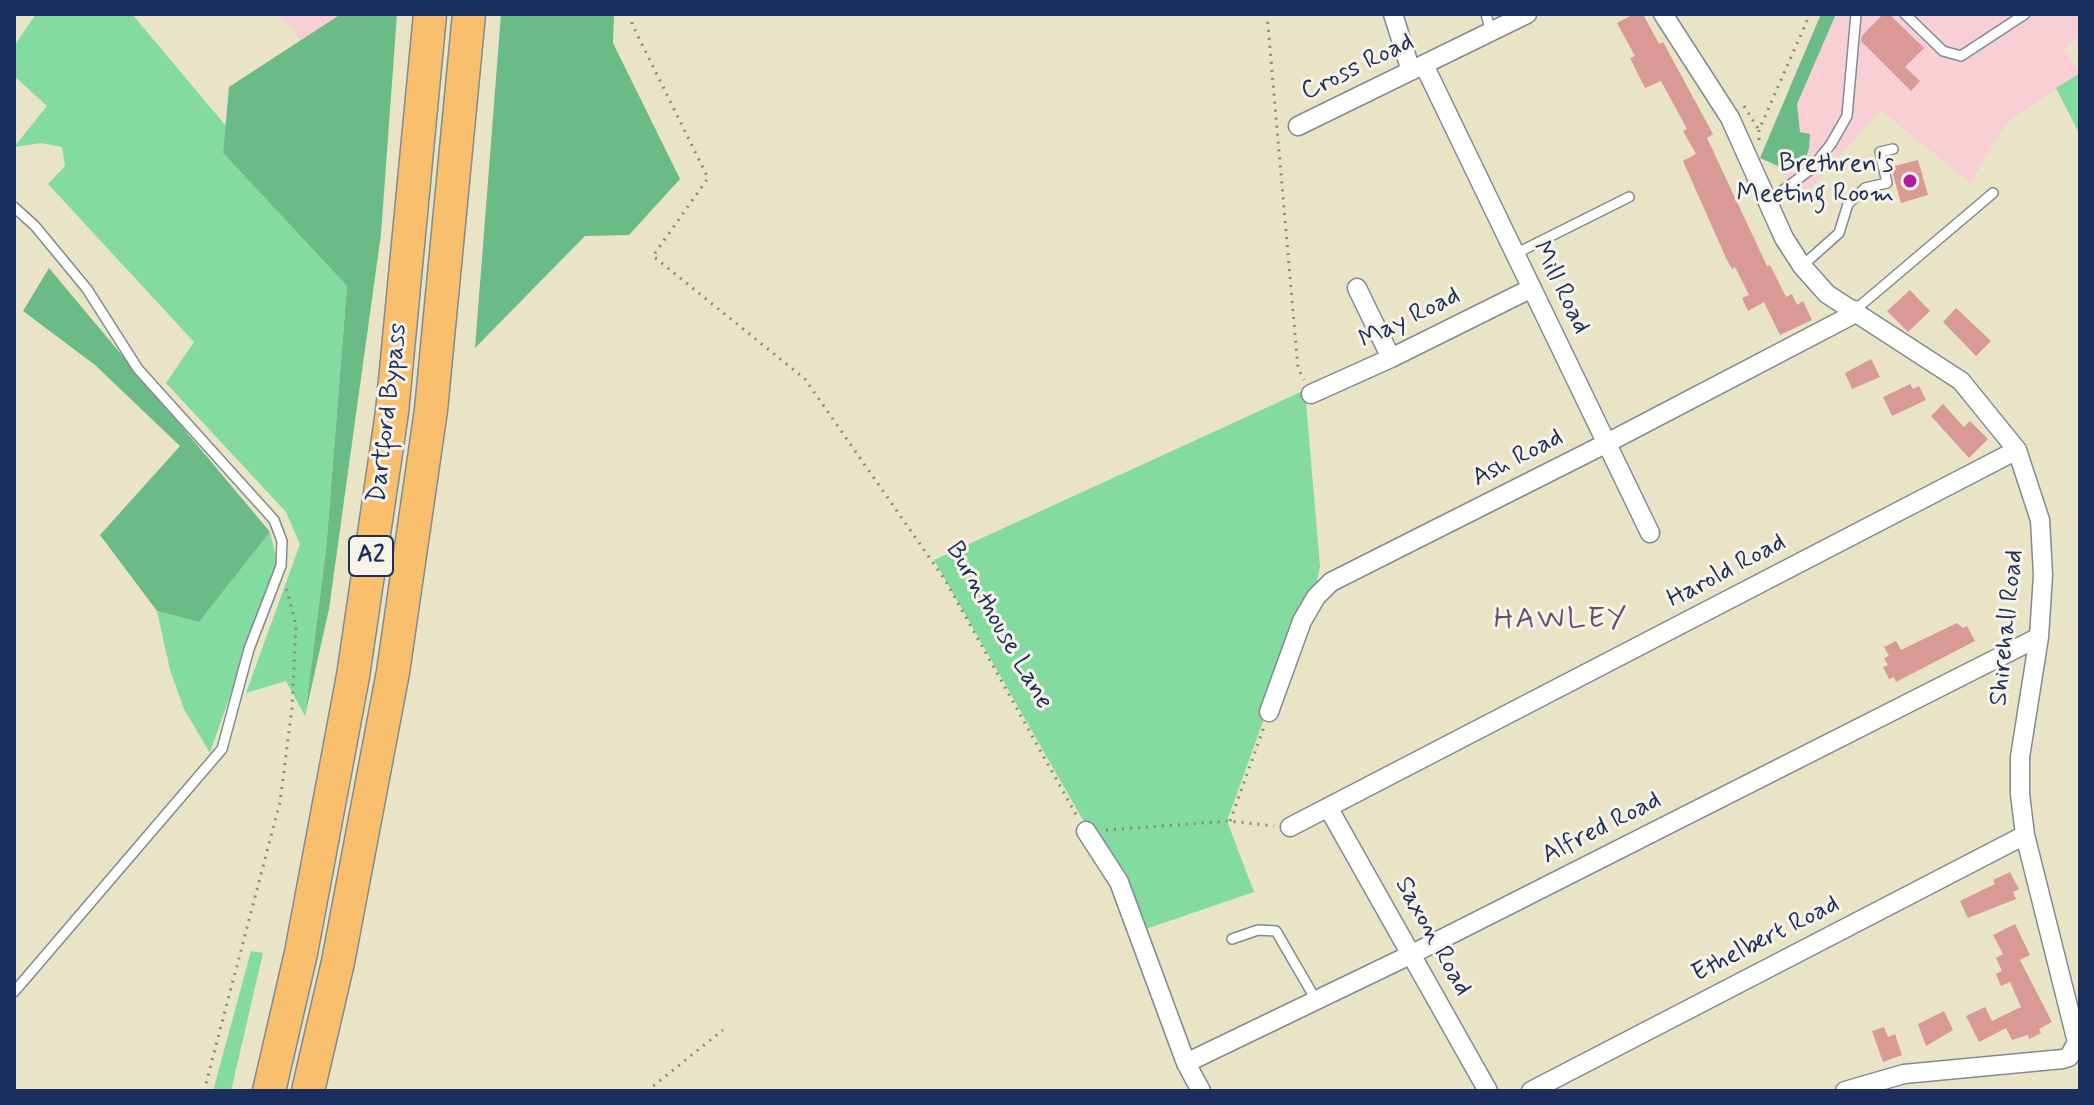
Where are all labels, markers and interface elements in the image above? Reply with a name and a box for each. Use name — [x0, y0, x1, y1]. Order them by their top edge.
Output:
street label: Cross Road — [1297, 27, 1419, 109]
place label: Brethren's Meeting Room — [1737, 150, 1894, 212]
marker: Brethren's Meeting Room — [1901, 172, 1919, 190]
street label: Mill Road — [1524, 237, 1596, 339]
street label: May Road — [1354, 281, 1466, 357]
street label: Dartford Bypass — [362, 321, 416, 505]
street label: Ash Road — [1467, 423, 1569, 495]
street label: Harold Road — [1662, 528, 1792, 616]
road number: A2 — [349, 536, 393, 576]
street label: Burnthouse Lane — [937, 537, 1059, 715]
street label: Shirehall Road — [1984, 548, 2032, 708]
district label: HAWLEY — [1493, 603, 1629, 639]
street label: Alfred Road — [1537, 786, 1667, 872]
street label: Saxon Road — [1387, 872, 1477, 1002]
street label: Ethelbert Road — [1687, 890, 1845, 990]

